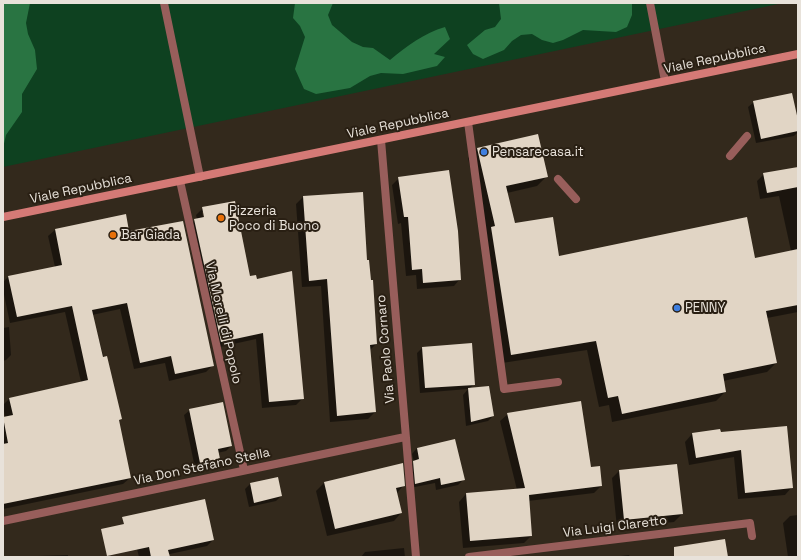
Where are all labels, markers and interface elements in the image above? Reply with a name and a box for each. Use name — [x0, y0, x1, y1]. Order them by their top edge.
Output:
street label: Viale Repubblica — [663, 41, 767, 77]
street label: Viale Repubblica — [346, 106, 450, 142]
place label: Pensarecasa.it — [492, 144, 584, 160]
marker: Pensarecasa.it — [479, 147, 489, 157]
street label: Viale Repubblica — [29, 171, 133, 207]
place label: Pizzeria Poco di Buono — [229, 203, 319, 234]
marker: Pizzeria Poco di Buono — [216, 213, 226, 223]
place label: Bar Giada — [121, 227, 180, 243]
marker: Bar Giada — [108, 230, 118, 240]
street label: Via Morelli di Popolo — [201, 260, 245, 386]
street label: Via Paolo Cornaro — [373, 294, 399, 404]
place label: PENNY — [685, 300, 725, 316]
marker: PENNY — [672, 303, 682, 313]
street label: Via Don Stefano Stella — [132, 445, 272, 489]
street label: Via Luigi Claretto — [562, 513, 668, 541]

